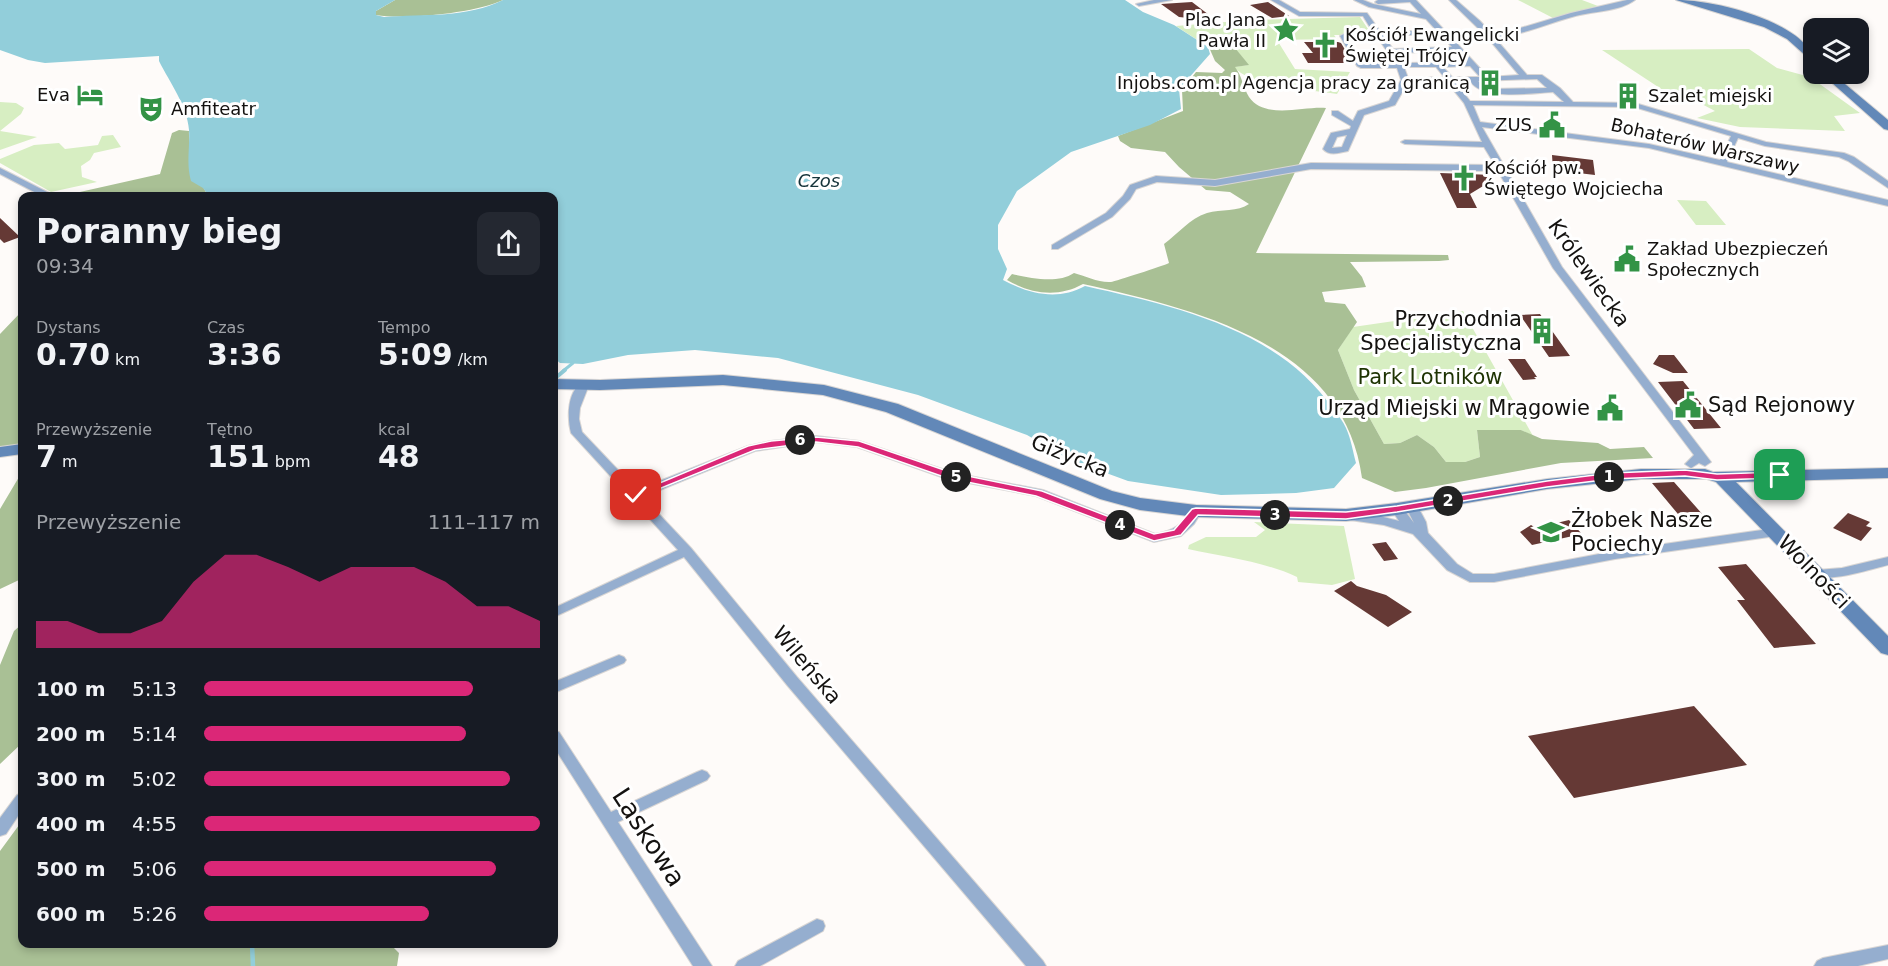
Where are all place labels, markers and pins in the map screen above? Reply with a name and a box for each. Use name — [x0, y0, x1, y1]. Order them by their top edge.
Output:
place label: Plac Jana Pawła II — [1185, 9, 1266, 51]
place icon: Plac Jana Pawła II — [1271, 15, 1301, 45]
place label: Kościół Ewangelicki Świętej Trójcy — [1345, 24, 1519, 66]
church icon: Kościół Ewangelicki Świętej Trójcy — [1310, 30, 1340, 60]
building icon: Injobs.com.pl Agencja pracy za granicą — [1475, 68, 1505, 98]
place label: Injobs.com.pl Agencja pracy za granicą — [1117, 72, 1470, 93]
hotel icon: Eva — [75, 80, 105, 110]
building icon: Szalet miejski — [1613, 81, 1643, 111]
place label: Eva — [37, 84, 70, 105]
place label: Szalet miejski — [1648, 85, 1772, 106]
theatre icon: Amfiteatr — [136, 94, 166, 124]
place label: Amfiteatr — [171, 98, 256, 119]
public building icon: ZUS — [1537, 110, 1567, 140]
place label: ZUS — [1495, 114, 1532, 135]
place label: Kościół pw. Świętego Wojciecha — [1484, 157, 1664, 199]
church icon: Kościół pw. Świętego Wojciecha — [1449, 163, 1479, 193]
place label: Zakład Ubezpieczeń Społecznych — [1647, 238, 1829, 280]
public building icon: Zakład Ubezpieczeń Społecznych — [1612, 244, 1642, 274]
place label: Przychodnia Specjalistyczna — [1360, 307, 1522, 355]
building icon: Przychodnia Specjalistyczna — [1527, 316, 1557, 346]
public building icon: Sąd Rejonowy — [1673, 390, 1703, 420]
public building icon: Urząd Miejski w Mrągowie — [1595, 393, 1625, 423]
place label: Sąd Rejonowy — [1708, 393, 1855, 417]
place label: Urząd Miejski w Mrągowie — [1318, 396, 1590, 420]
pin: 6 — [785, 425, 815, 455]
pin — [1754, 449, 1805, 500]
pin: 5 — [941, 462, 971, 492]
pin: 1 — [1594, 462, 1624, 492]
pin — [610, 469, 661, 520]
pin: 2 — [1433, 486, 1463, 516]
pin: 3 — [1260, 500, 1290, 530]
place label: Żłobek Nasze Pociechy — [1571, 507, 1713, 556]
pin: 4 — [1105, 510, 1135, 540]
school or university icon: Żłobek Nasze Pociechy — [1536, 517, 1566, 547]

